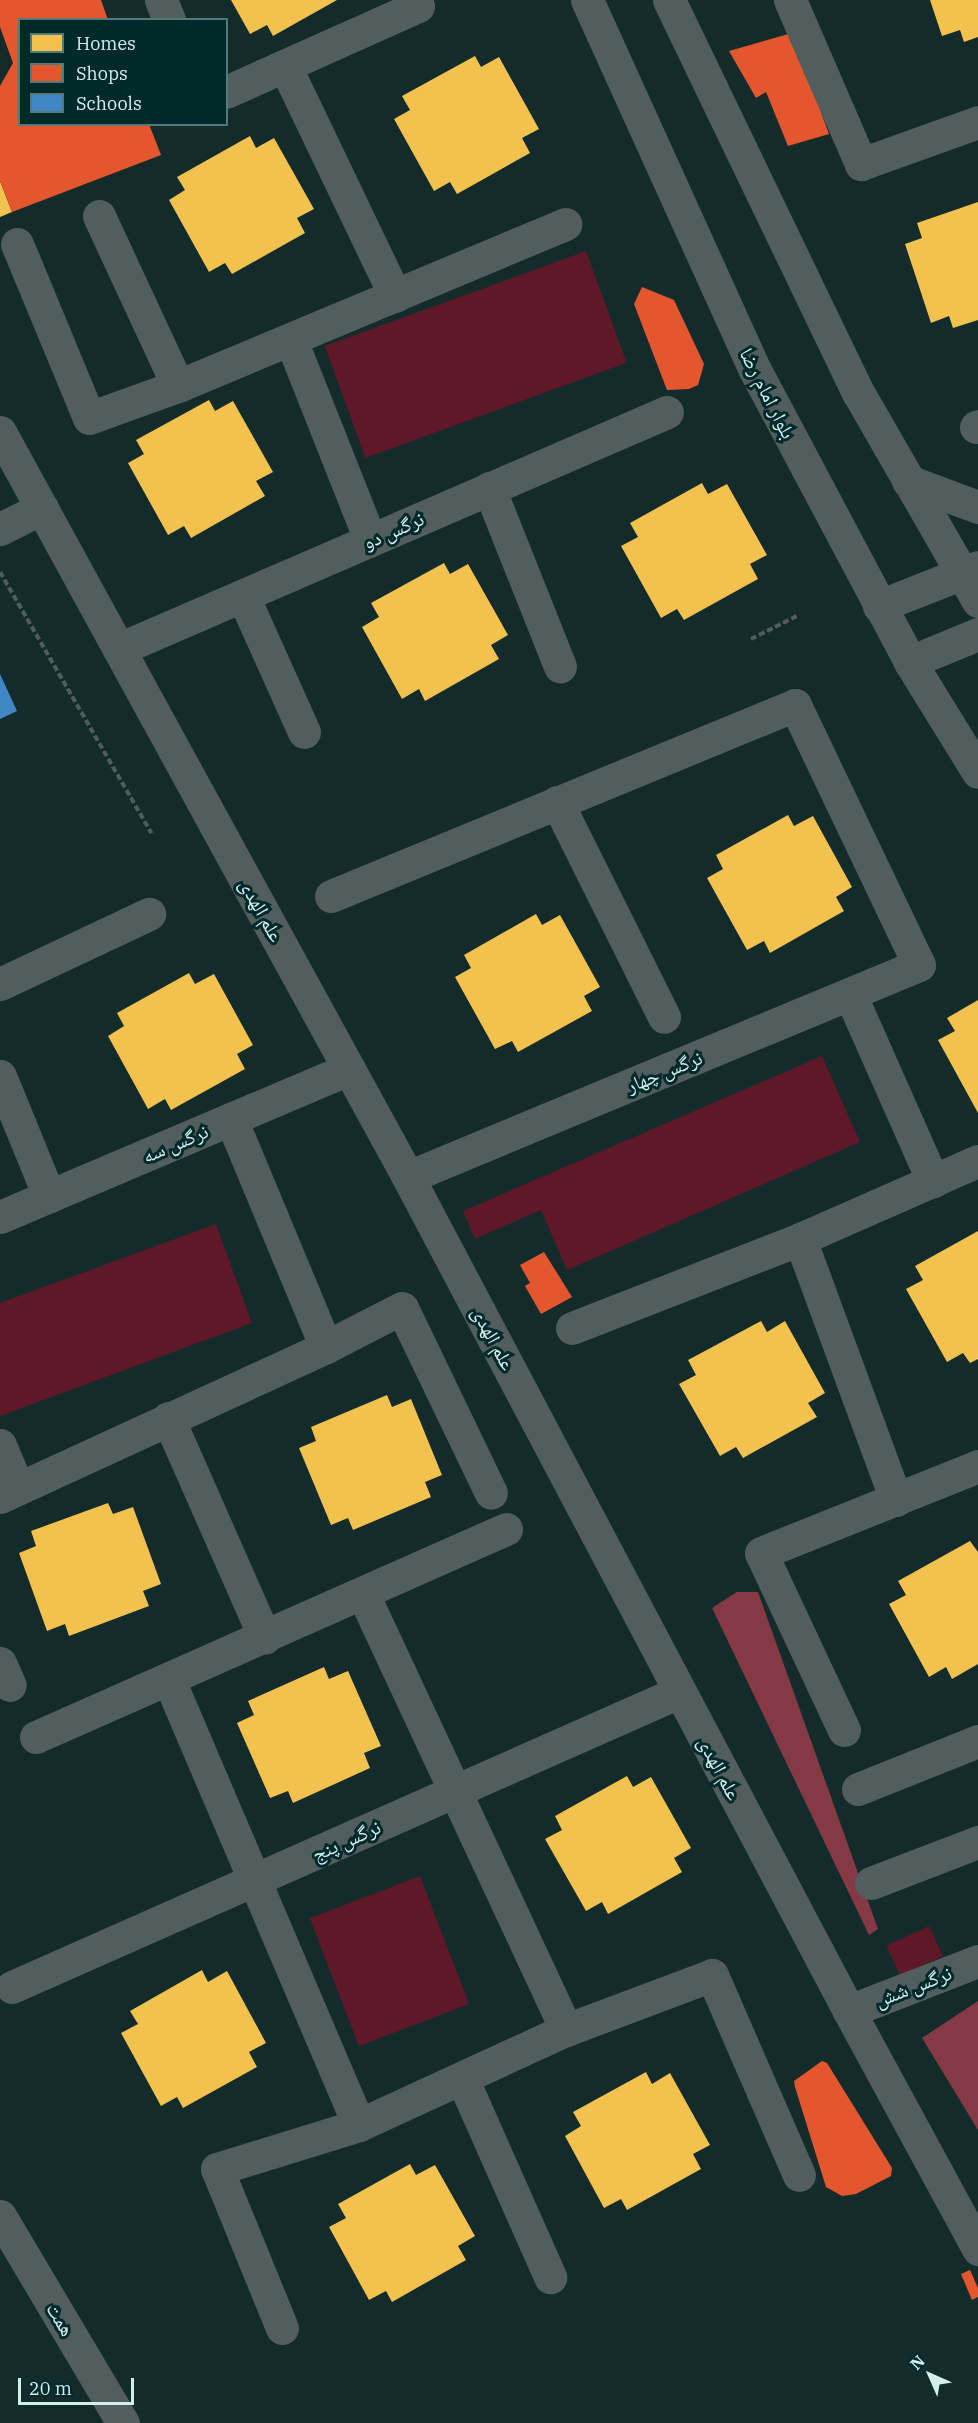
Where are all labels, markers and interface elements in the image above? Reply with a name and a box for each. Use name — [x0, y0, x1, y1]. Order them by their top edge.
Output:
legend — [18, 18, 228, 126]
text: Homes — [76, 32, 136, 55]
text: Shops — [76, 62, 128, 85]
text: Schools — [76, 92, 142, 115]
street label: بلوار امام رضا — [735, 344, 801, 442]
street label: نرگس دو — [359, 506, 427, 554]
street label: علم الهدی — [235, 874, 289, 946]
street label: نرگس چهار — [622, 1045, 706, 1097]
street label: نرگس سه — [139, 1118, 211, 1168]
street label: علم الهدی — [467, 1302, 521, 1374]
street label: علم الهدی — [693, 1732, 747, 1804]
street label: نرگس پنج — [308, 1814, 384, 1866]
street label: نرگس شش — [871, 1960, 955, 2012]
street label: همت — [42, 2298, 80, 2340]
north arrow — [900, 2345, 960, 2405]
text: N — [906, 2351, 929, 2374]
scale bar — [21, 2366, 136, 2404]
text: 20 m — [29, 2377, 72, 2400]

